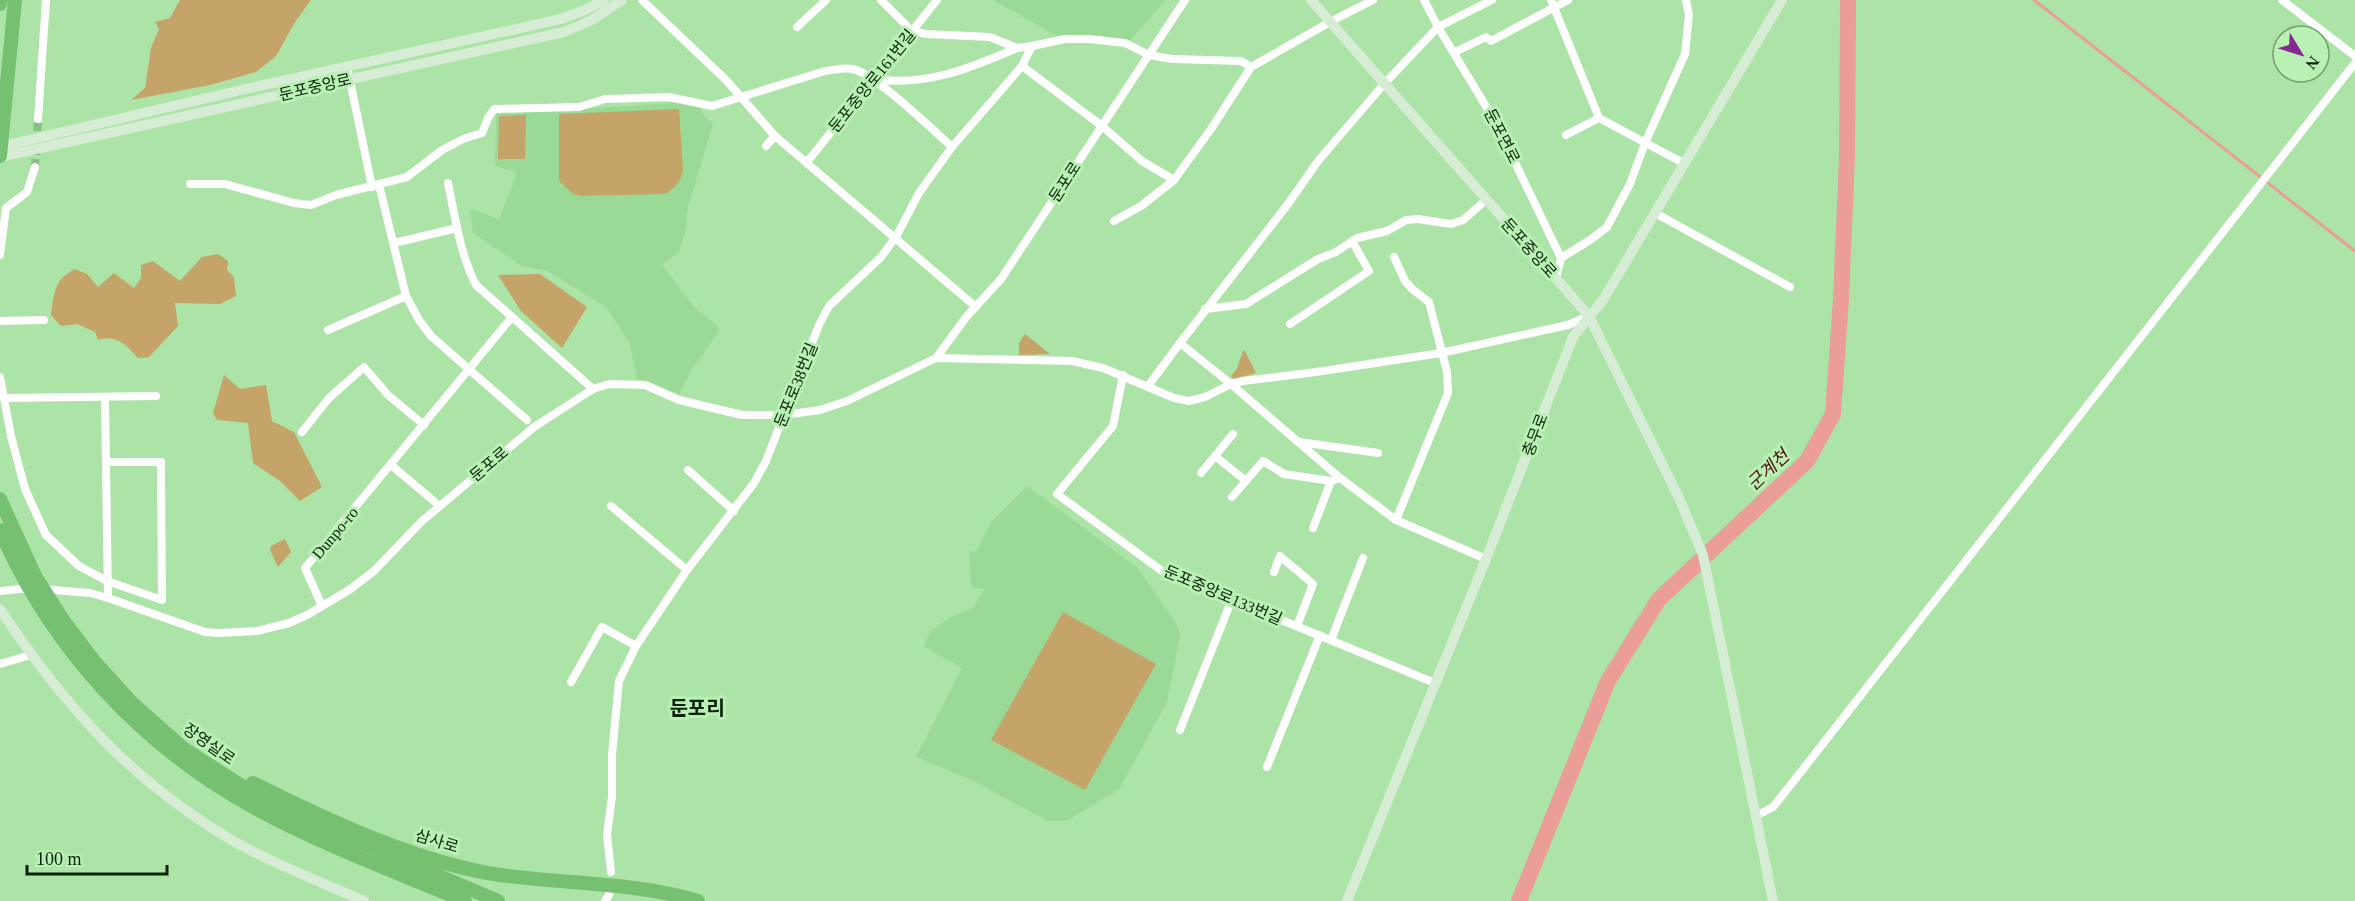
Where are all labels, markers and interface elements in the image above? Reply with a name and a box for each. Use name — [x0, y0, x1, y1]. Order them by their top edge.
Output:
north arrow — [2271, 24, 2331, 84]
street label: 둔포중앙로161번길 — [825, 26, 919, 136]
text: N — [2302, 53, 2323, 73]
street label: 둔포중앙로 — [277, 70, 353, 104]
street label: 둔포면로 — [1481, 106, 1523, 166]
street label: 둔포로 — [1046, 159, 1084, 205]
street label: 둔포중앙로 — [1498, 215, 1560, 281]
street label: 둔포로38번길 — [771, 340, 821, 430]
street label: 충무로 — [1519, 411, 1551, 459]
street label: 둔포로 — [467, 443, 512, 485]
water label: 군계천 — [1743, 444, 1795, 494]
street label: Dunpo-ro — [308, 504, 362, 563]
street label: 둔포중앙로133번길 — [1161, 562, 1285, 628]
district label: 둔포리 — [669, 697, 725, 719]
street label: 장영실로 — [180, 720, 238, 768]
street label: 삼사로 — [413, 826, 461, 856]
scale bar — [27, 838, 166, 876]
text: 100 m — [36, 849, 82, 869]

